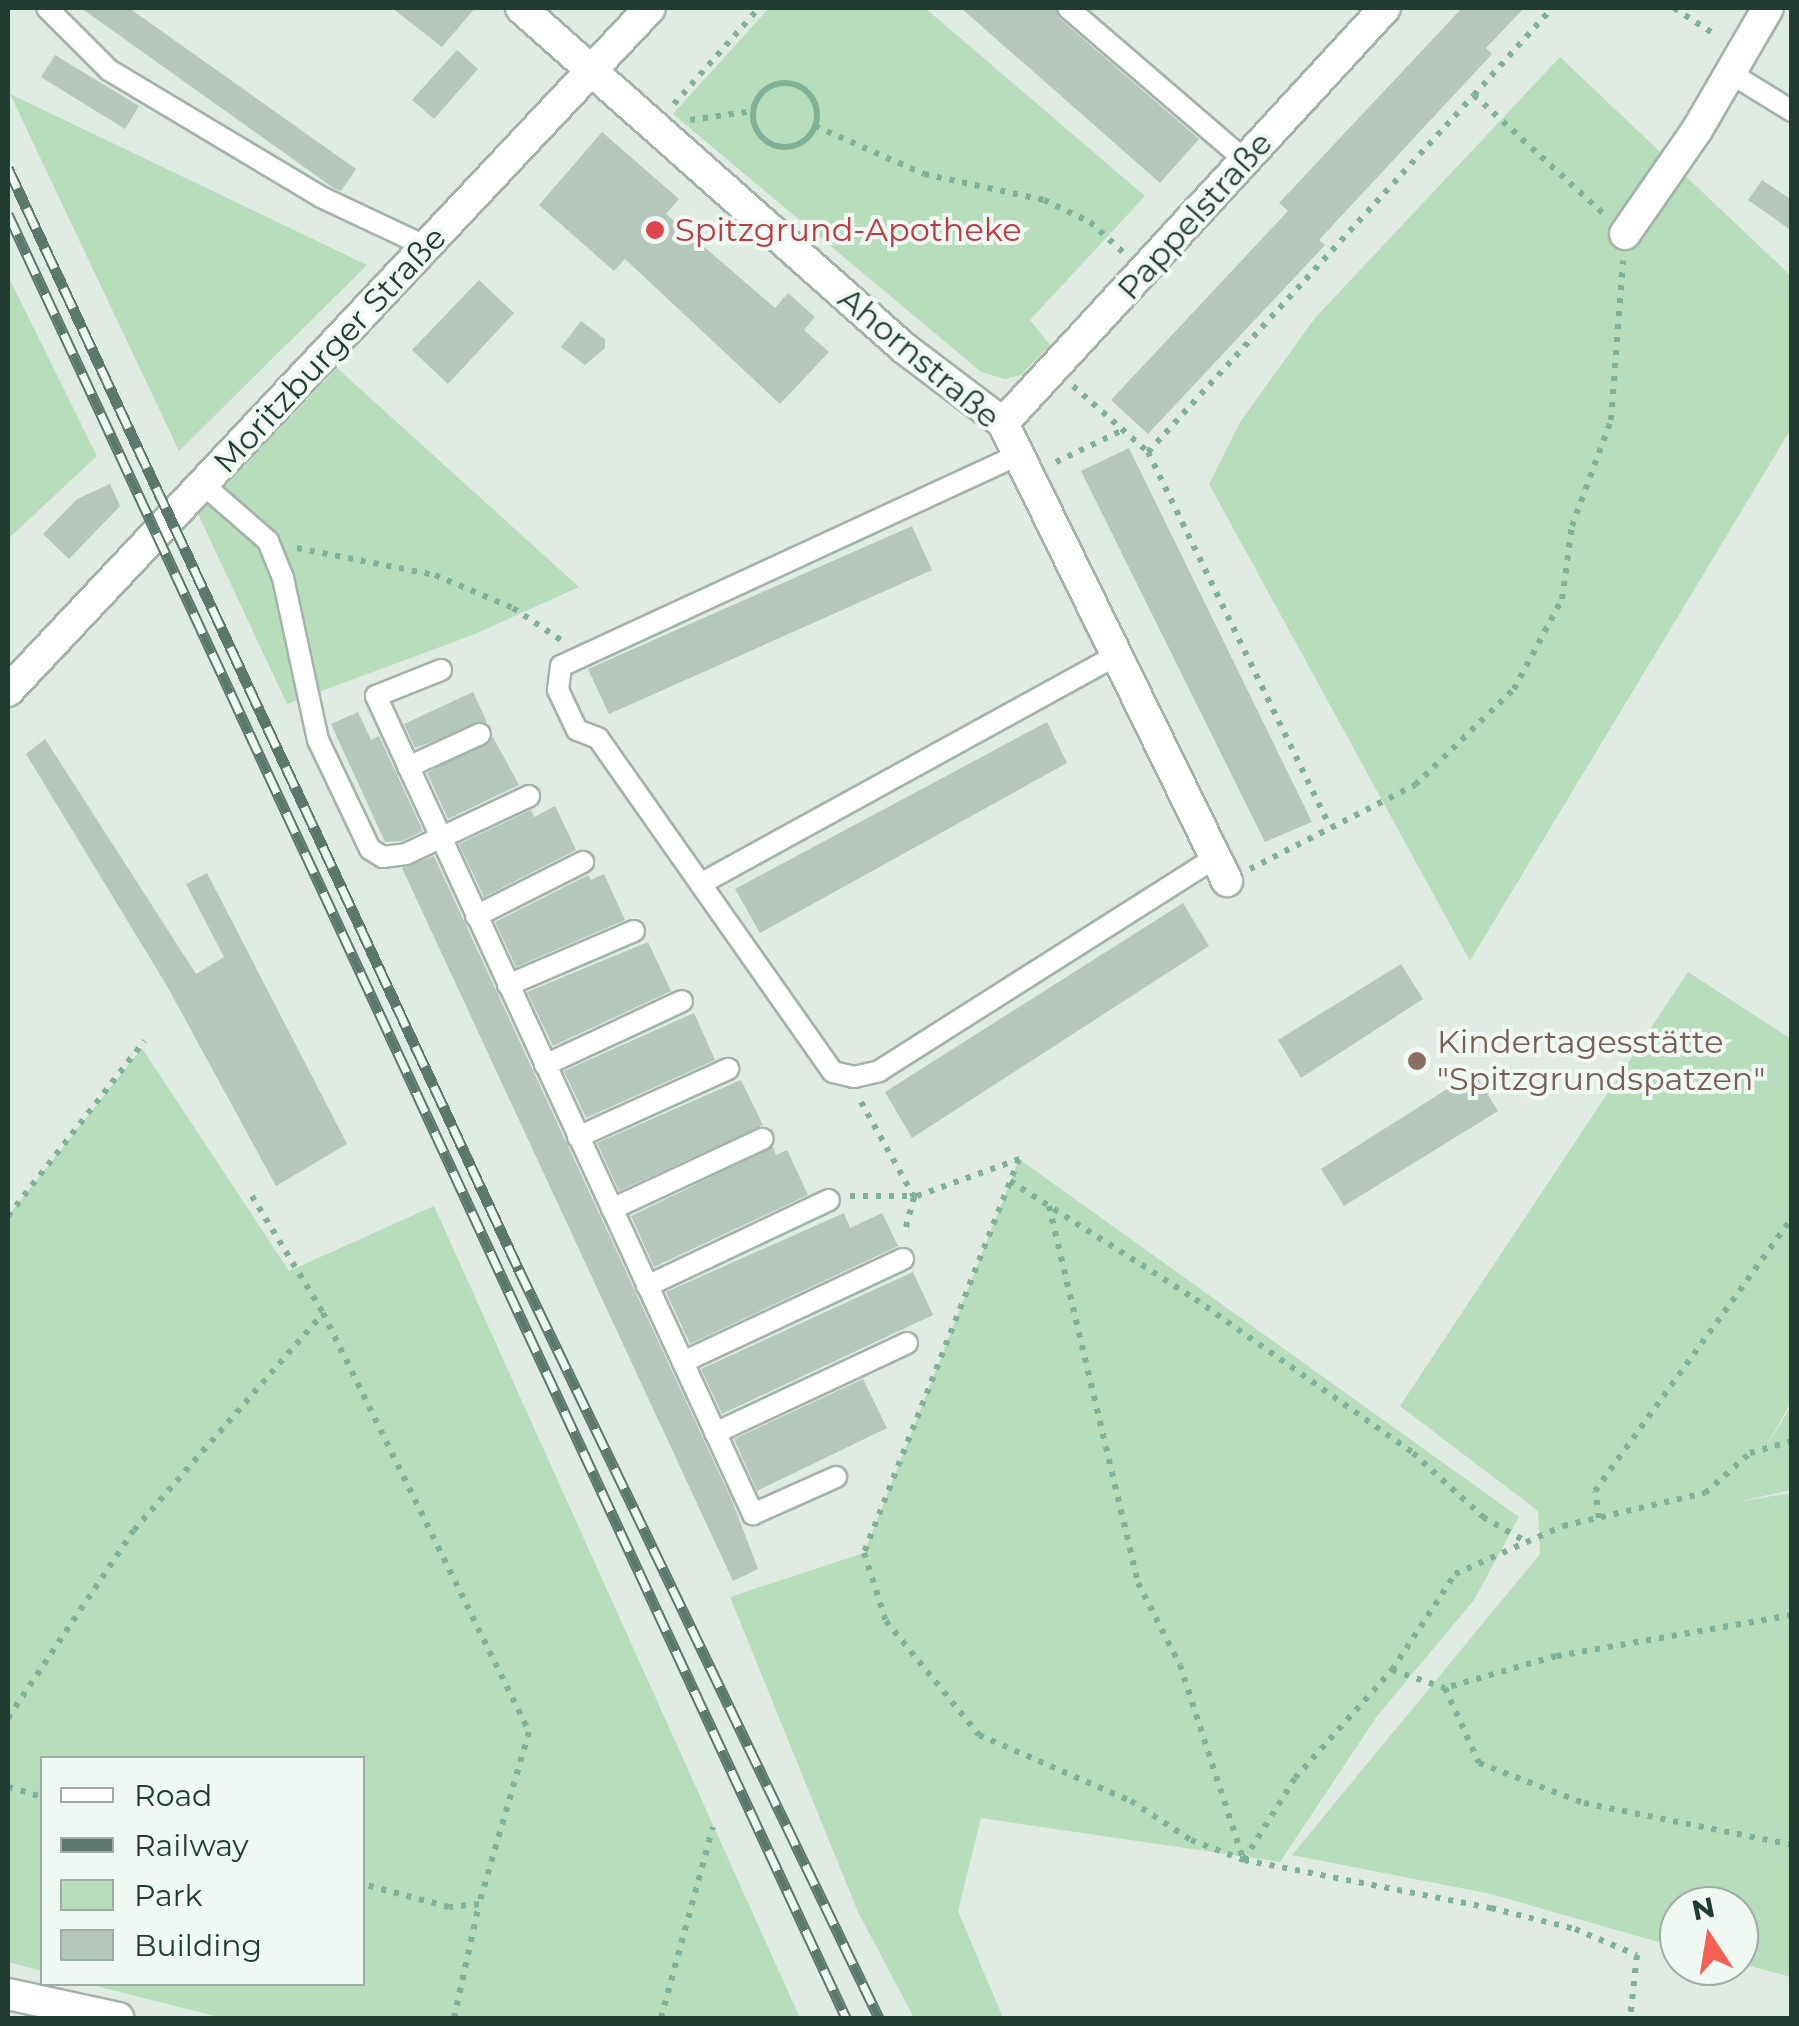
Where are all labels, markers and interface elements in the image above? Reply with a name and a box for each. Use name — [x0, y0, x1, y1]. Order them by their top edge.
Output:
street label: Pappelstraße — [1110, 124, 1280, 308]
place label: Spitzgrund-Apotheke — [675, 211, 1022, 249]
street label: Moritzburger Straße — [206, 219, 454, 481]
marker: Spitzgrund-Apotheke — [644, 219, 666, 241]
street label: Ahornstraße — [831, 279, 1007, 437]
place label: Kindertagesstätte "Spitzgrundspatzen" — [1437, 1024, 1765, 1099]
marker: Kindertagesstätte "Spitzgrundspatzen" — [1406, 1050, 1428, 1072]
legend — [40, 1756, 365, 1986]
text: Road — [134, 1777, 212, 1814]
text: Railway — [134, 1827, 249, 1864]
text: Park — [134, 1877, 203, 1914]
north arrow — [1659, 1886, 1759, 1986]
text: N — [1689, 1890, 1718, 1928]
text: Building — [134, 1927, 262, 1964]

